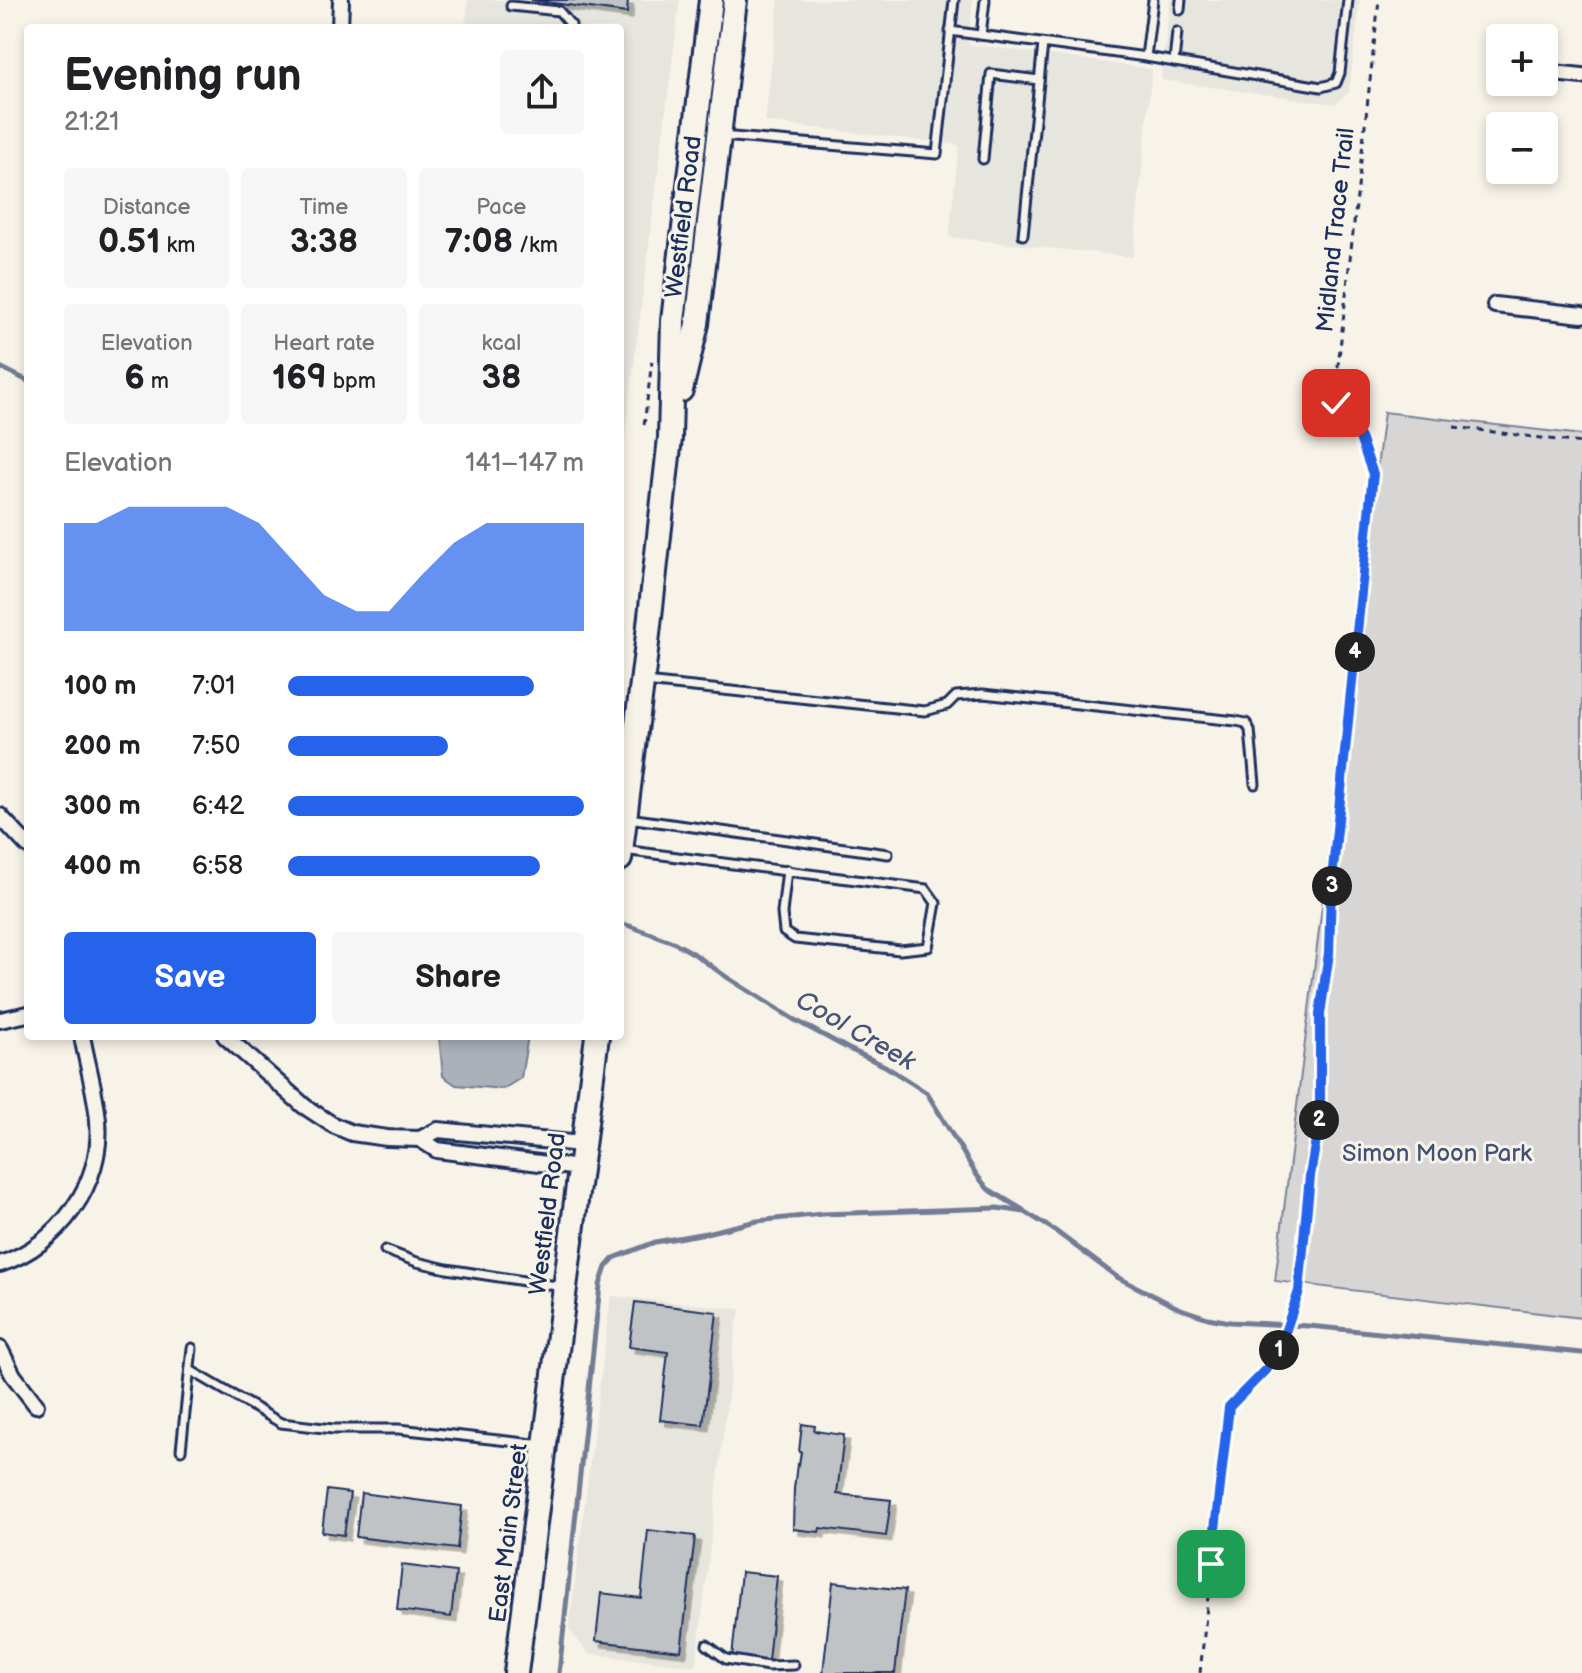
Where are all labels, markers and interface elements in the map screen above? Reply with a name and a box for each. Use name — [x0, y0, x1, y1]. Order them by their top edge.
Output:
map controls — [1486, 24, 1558, 184]
button: + — [1486, 24, 1558, 96]
text: Evening run — [64, 50, 301, 103]
button: share — [500, 50, 584, 134]
text: 21:21 — [64, 107, 119, 138]
button: − — [1486, 112, 1558, 184]
street label: Midland Trace Trail — [1310, 126, 1361, 334]
street label: Westfield Road — [659, 134, 708, 300]
text: Distance — [103, 194, 191, 221]
text: Time — [300, 194, 348, 221]
text: Pace — [476, 194, 526, 221]
text: 0.51 — [98, 221, 161, 262]
text: 3:38 — [290, 221, 358, 262]
text: 7:08 — [445, 221, 513, 262]
text: km — [161, 232, 195, 259]
text: /km — [513, 232, 558, 259]
text: Elevation — [101, 330, 193, 357]
text: Heart rate — [273, 330, 375, 357]
text: kcal — [482, 330, 521, 357]
text: 6 — [124, 357, 145, 398]
text: 169 — [272, 357, 327, 398]
text: 38 — [481, 357, 521, 398]
text: m — [145, 368, 169, 395]
text: bpm — [327, 368, 376, 395]
pin — [1302, 369, 1370, 437]
icon: check — [1314, 381, 1358, 425]
text: Elevation — [64, 448, 172, 479]
text: 141–147 m — [465, 448, 584, 479]
pin: 4 — [1335, 632, 1375, 672]
text: 4 — [1349, 638, 1361, 665]
text: 100 m — [64, 671, 137, 702]
text: 7:01 — [192, 671, 235, 702]
text: 200 m — [64, 731, 141, 762]
text: 7:50 — [192, 731, 240, 762]
text: 300 m — [64, 791, 141, 822]
text: 6:42 — [192, 791, 244, 822]
text: 400 m — [64, 851, 141, 882]
text: 6:58 — [192, 851, 243, 882]
pin: 3 — [1312, 866, 1352, 906]
text: 3 — [1326, 872, 1338, 899]
button: Save — [64, 932, 316, 1024]
button: Share — [332, 932, 584, 1024]
water label: Cool Creek — [790, 985, 922, 1079]
pin: 2 — [1299, 1100, 1339, 1140]
text: 2 — [1312, 1106, 1326, 1133]
street label: Westfield Road — [523, 1131, 572, 1297]
park label: Simon Moon Park — [1342, 1139, 1532, 1168]
pin: 1 — [1259, 1330, 1299, 1370]
text: 1 — [1274, 1336, 1284, 1363]
street label: East Main Street — [483, 1441, 534, 1624]
pin — [1177, 1530, 1245, 1598]
icon: arrive — [1189, 1542, 1233, 1586]

